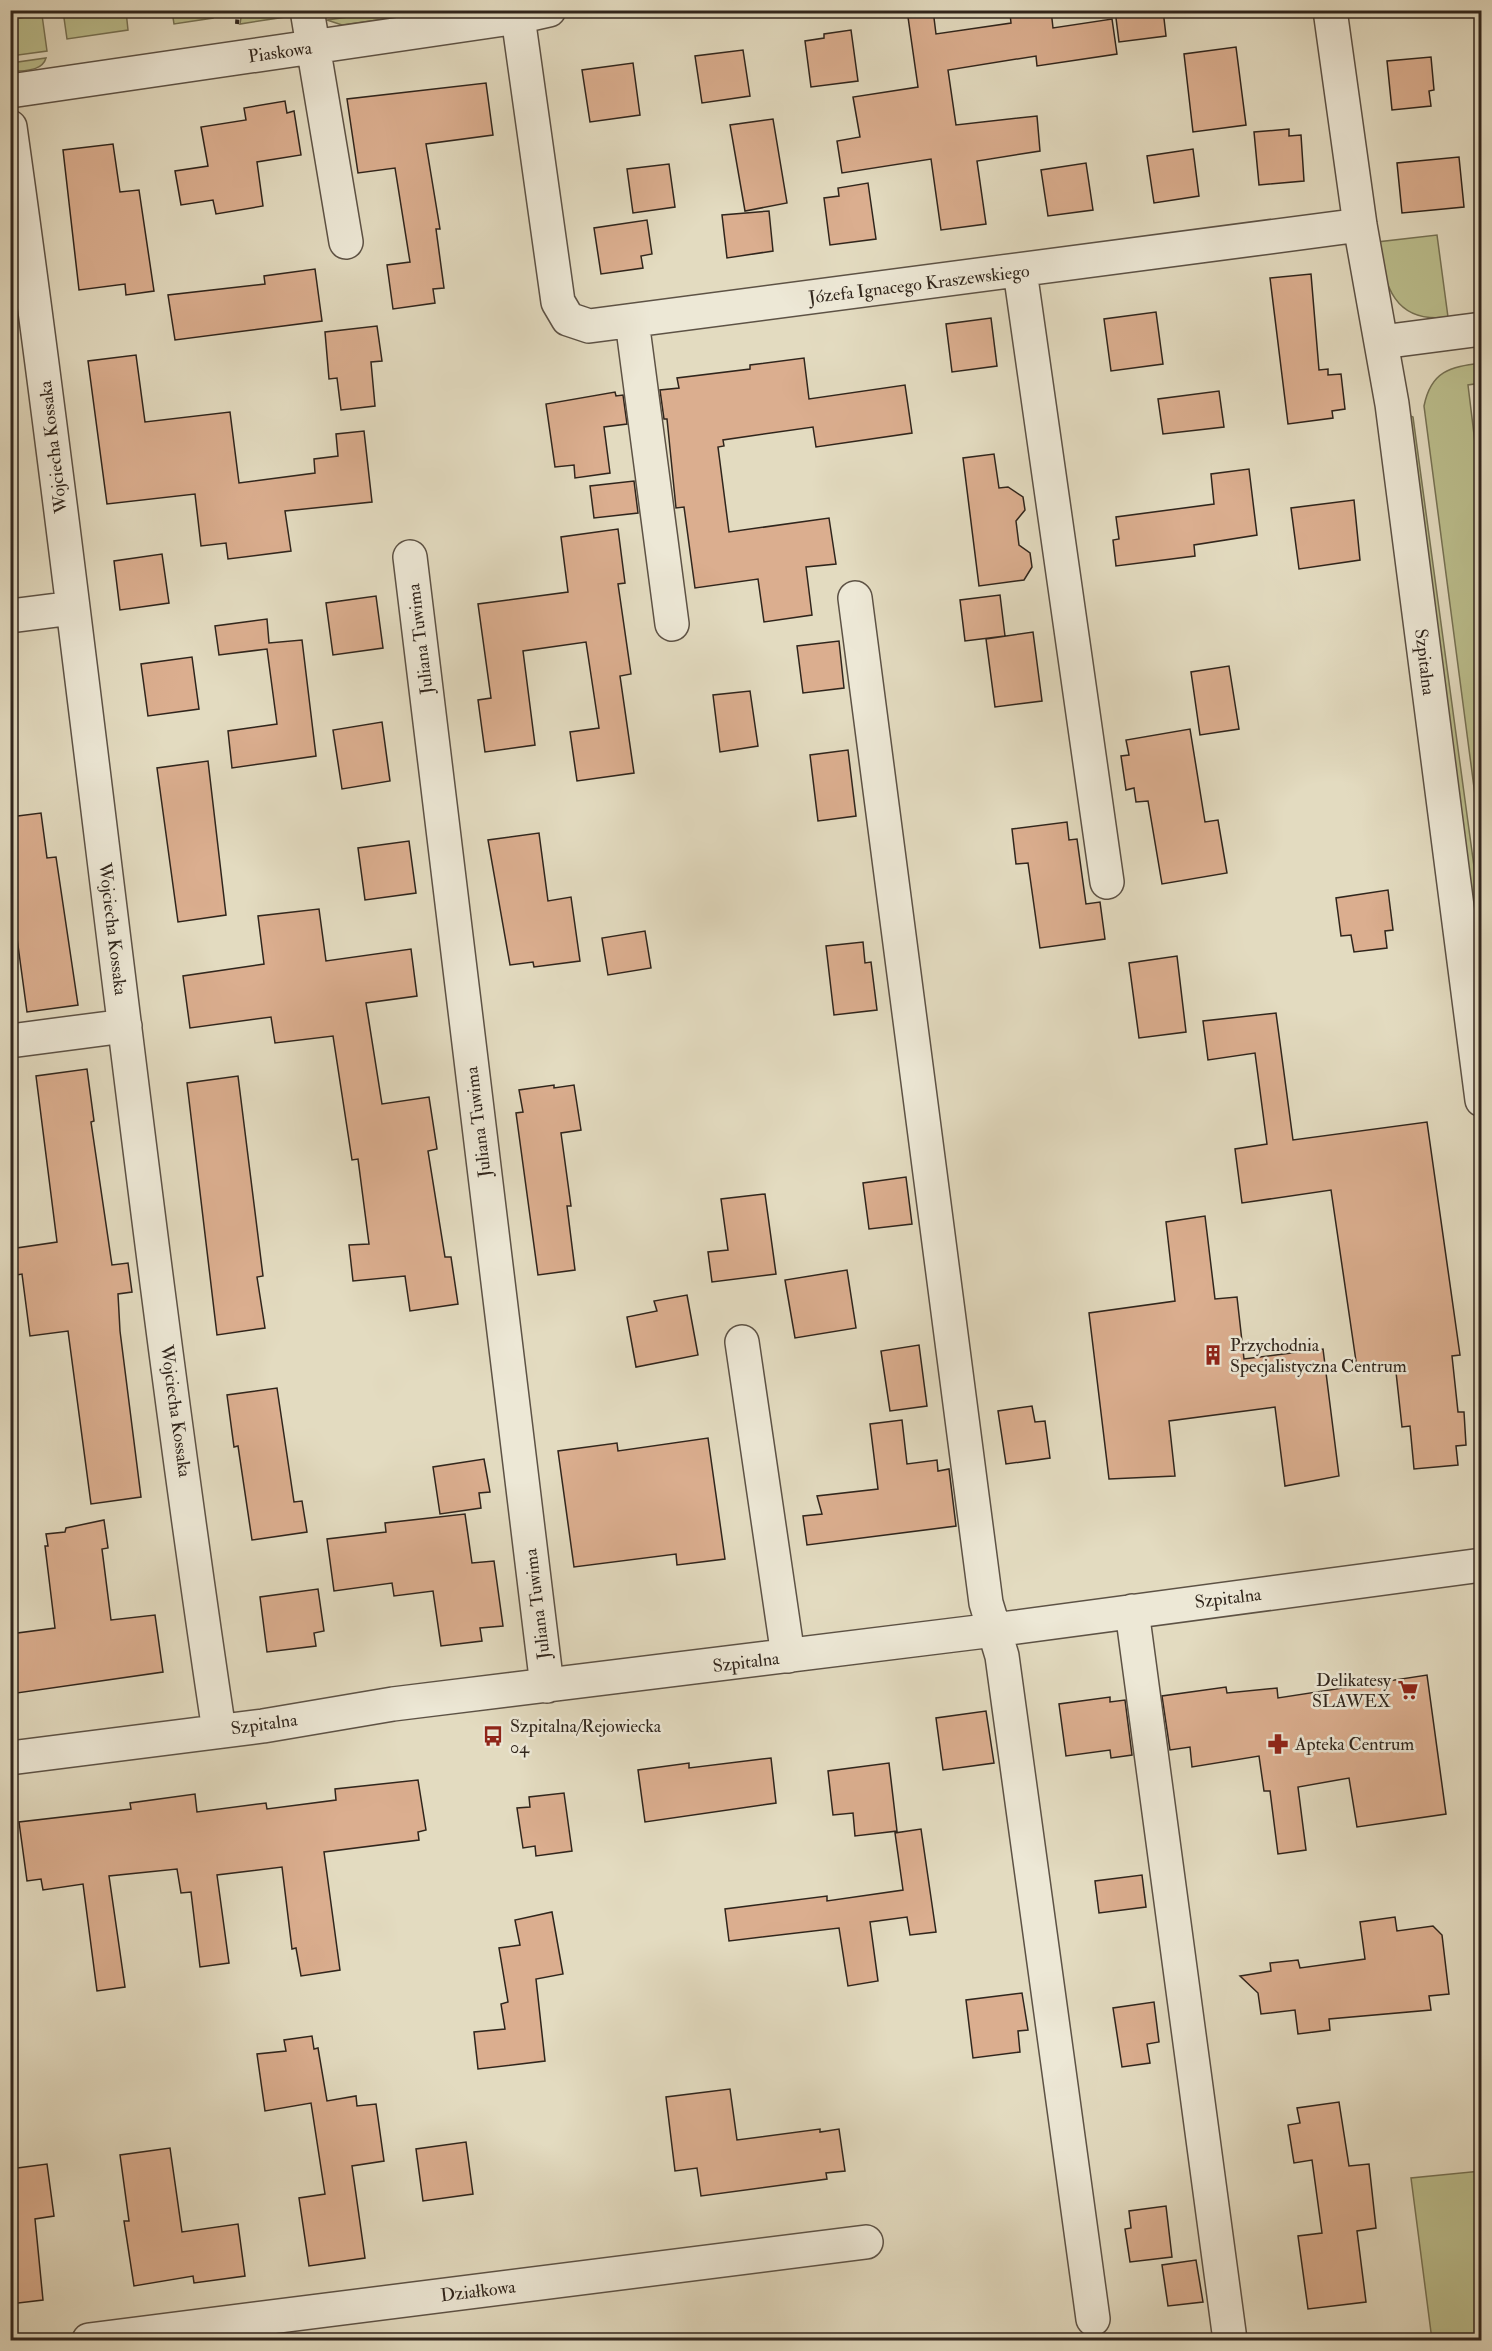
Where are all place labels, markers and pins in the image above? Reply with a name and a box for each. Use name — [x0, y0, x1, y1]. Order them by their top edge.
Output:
place label: Przychodnia Specjalistyczna Centrum — [1230, 1334, 1407, 1378]
building icon: Przychodnia Specjalistyczna Centrum — [1201, 1343, 1225, 1367]
place label: Delikatesy SLAWEX — [1312, 1669, 1392, 1713]
supermarket icon: Delikatesy SLAWEX — [1396, 1678, 1420, 1702]
place label: Szpitalna/Rejowiecka 04 — [510, 1715, 662, 1759]
bus stop icon: Szpitalna/Rejowiecka 04 — [481, 1724, 505, 1748]
pharmacy icon: Apteka Centrum — [1266, 1732, 1290, 1756]
place label: Apteka Centrum — [1294, 1733, 1414, 1756]

